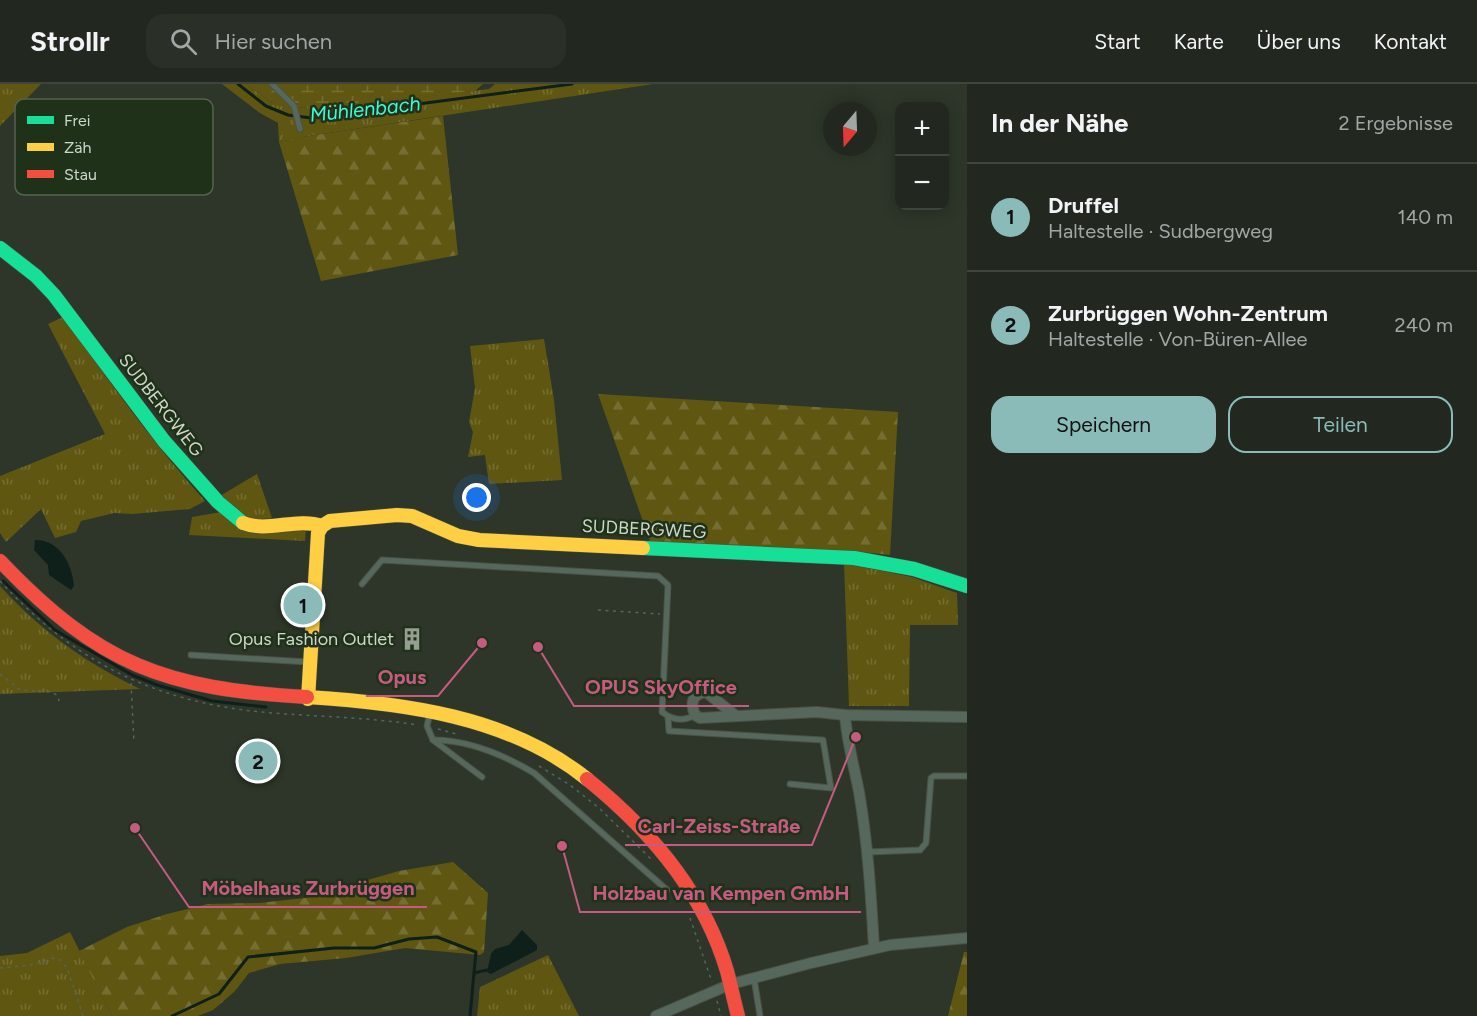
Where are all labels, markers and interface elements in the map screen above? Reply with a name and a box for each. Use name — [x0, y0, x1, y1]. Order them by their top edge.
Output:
search box — [146, 14, 566, 68]
text: Strollr — [30, 24, 110, 58]
icon: search — [167, 25, 200, 58]
text: Hier suchen — [215, 28, 332, 55]
text: Start — [1094, 29, 1141, 54]
text: Karte — [1174, 29, 1224, 54]
text: Über uns — [1257, 29, 1341, 54]
text: Kontakt — [1374, 29, 1447, 54]
water label: Mühlenbach — [308, 91, 422, 127]
legend — [15, 99, 213, 195]
north arrow — [823, 102, 877, 156]
map controls — [895, 102, 949, 210]
button: + — [895, 102, 949, 156]
text: In der Nähe — [991, 107, 1128, 139]
text: Frei — [64, 111, 90, 130]
text: 2 Ergebnisse — [1339, 111, 1453, 135]
text: Zäh — [64, 138, 91, 157]
button: − — [895, 156, 949, 210]
text: Stau — [64, 165, 97, 184]
text: Druffel — [1048, 192, 1119, 219]
text: 1 — [1006, 205, 1015, 229]
text: 140 m — [1398, 205, 1453, 229]
text: Haltestelle · Sudbergweg — [1048, 219, 1273, 243]
text: Zurbrüggen Wohn-Zentrum — [1048, 300, 1328, 327]
text: 2 — [1005, 313, 1016, 337]
text: 240 m — [1395, 313, 1453, 337]
text: Haltestelle · Von-Büren-Allee — [1048, 327, 1307, 351]
street label: SUDBERGWEG — [114, 349, 208, 461]
button: Speichern — [991, 396, 1216, 453]
button: Teilen — [1228, 396, 1453, 453]
your location — [462, 483, 491, 512]
street label: SUDBERGWEG — [581, 515, 707, 543]
pin: 1 — [284, 582, 322, 628]
building icon: Opus Fashion Outlet — [399, 626, 425, 652]
place label: Opus Fashion Outlet — [229, 628, 394, 650]
callout: Opus — [366, 658, 438, 696]
text: Opus — [378, 665, 426, 689]
callout: OPUS SkyOffice — [574, 668, 749, 706]
text: OPUS SkyOffice — [585, 675, 737, 699]
pin: 2 — [238, 738, 278, 784]
callout: Carl-Zeiss-Straße — [625, 807, 812, 845]
text: Carl-Zeiss-Straße — [638, 814, 800, 838]
callout: Möbelhaus Zurbrüggen — [189, 869, 427, 907]
callout: Holzbau van Kempen GmbH — [580, 874, 861, 912]
text: Möbelhaus Zurbrüggen — [201, 876, 415, 900]
text: Holzbau van Kempen GmbH — [592, 881, 850, 905]

